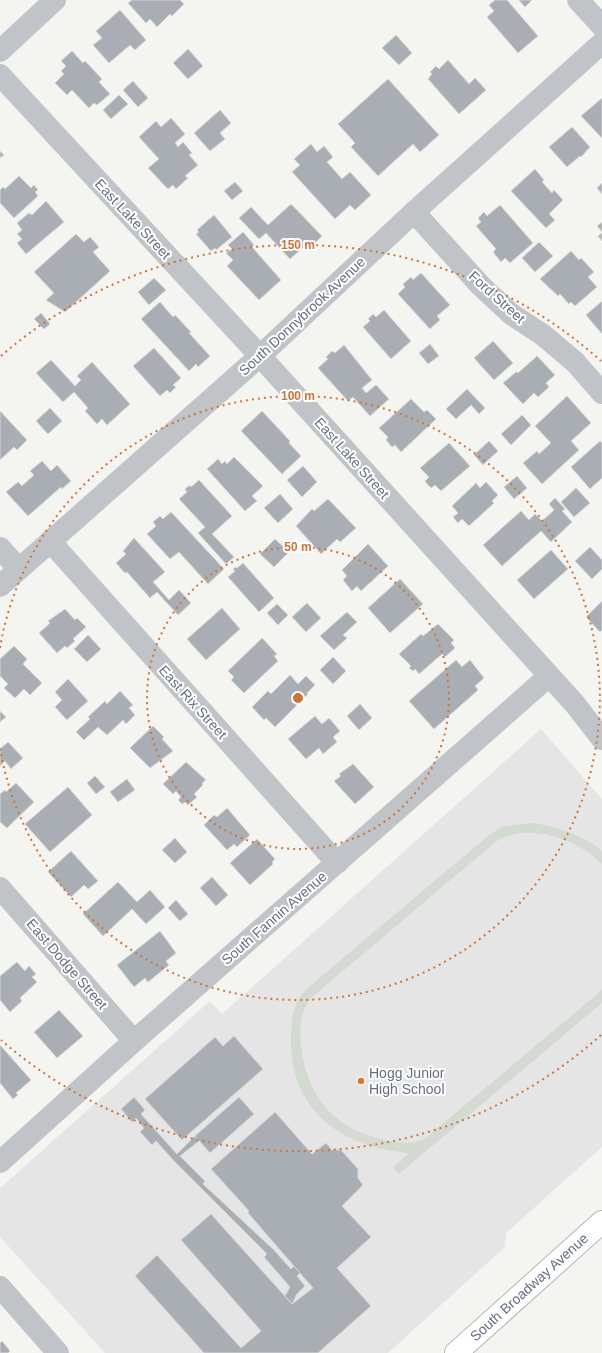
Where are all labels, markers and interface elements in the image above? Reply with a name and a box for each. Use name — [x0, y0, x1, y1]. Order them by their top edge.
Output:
street label: East Lake Street — [92, 176, 174, 262]
text: 150 m — [281, 238, 315, 252]
street label: South Donnybrook Avenue — [236, 253, 368, 379]
street label: Ford Street — [466, 268, 528, 326]
text: 100 m — [281, 389, 315, 403]
street label: East Lake Street — [311, 414, 393, 502]
text: 50 m — [284, 540, 312, 554]
street label: East Rix Street — [156, 662, 230, 742]
centre of rings — [291, 691, 305, 705]
street label: South Fannin Avenue — [218, 868, 330, 968]
street label: East Dodge Street — [23, 916, 111, 1012]
place label: Hogg Junior High School — [369, 1065, 445, 1097]
marker: Hogg Junior High School — [356, 1076, 366, 1086]
street label: South Broadway Avenue — [467, 1230, 591, 1344]

